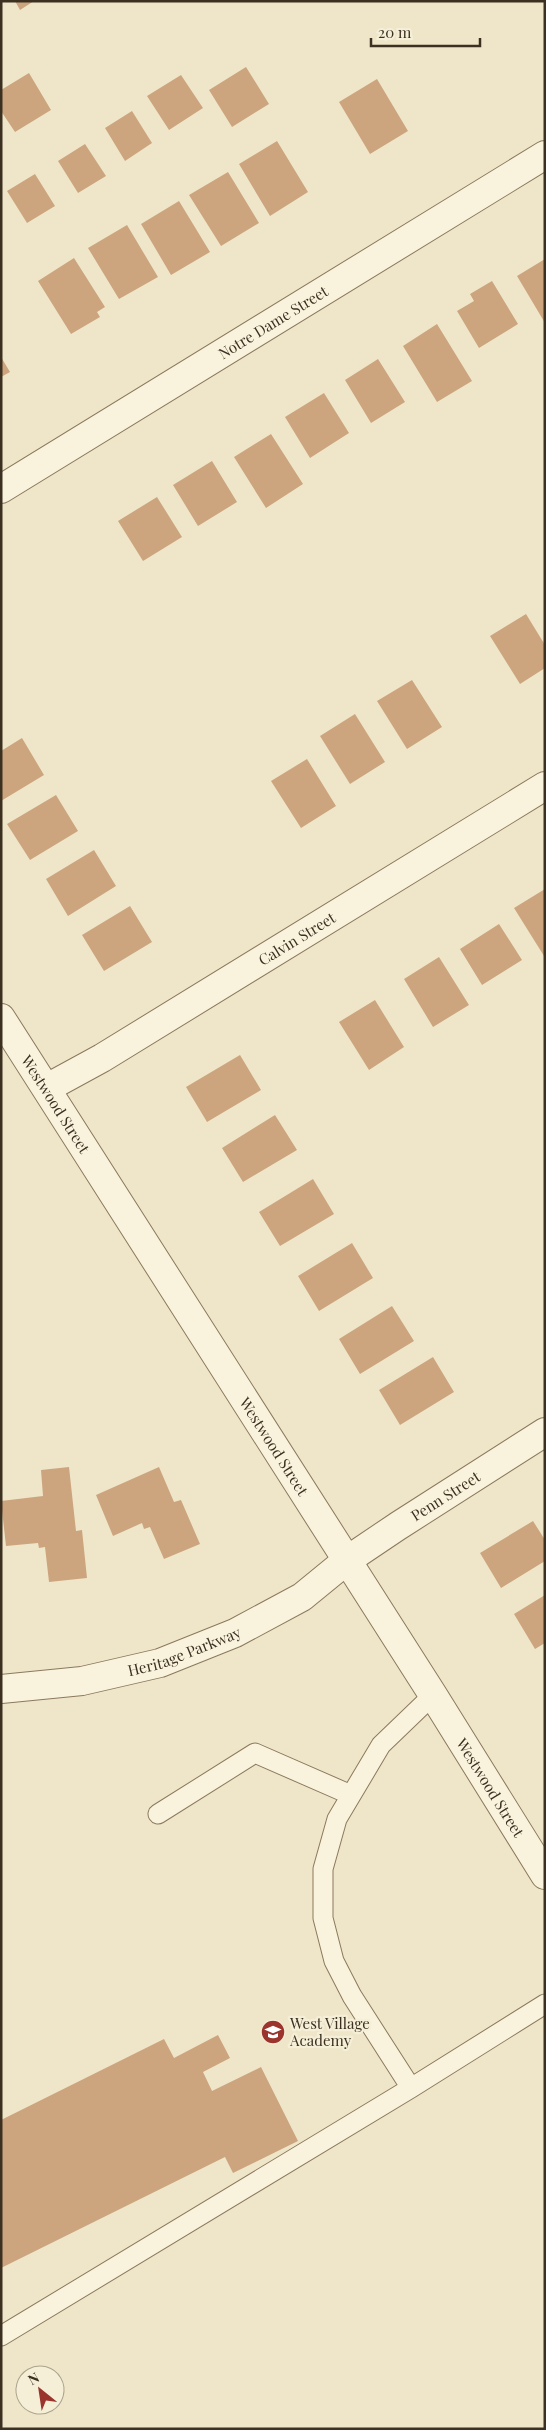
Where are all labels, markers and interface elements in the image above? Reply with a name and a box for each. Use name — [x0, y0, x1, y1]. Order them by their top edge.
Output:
scale bar — [371, 15, 480, 47]
text: 20 m — [378, 22, 412, 42]
street label: Notre Dame Street — [214, 281, 332, 363]
street label: Calvin Street — [254, 907, 339, 970]
street label: Westwood Street — [17, 1050, 95, 1158]
street label: Westwood Street — [235, 1392, 313, 1500]
street label: Penn Street — [407, 1466, 484, 1525]
street label: Heritage Parkway — [126, 1622, 245, 1680]
street label: Westwood Street — [452, 1733, 529, 1841]
place label: West Village Academy — [289, 2013, 370, 2050]
school or university icon: West Village Academy — [260, 2019, 286, 2045]
north arrow — [15, 2365, 65, 2415]
text: N — [24, 2368, 42, 2389]

